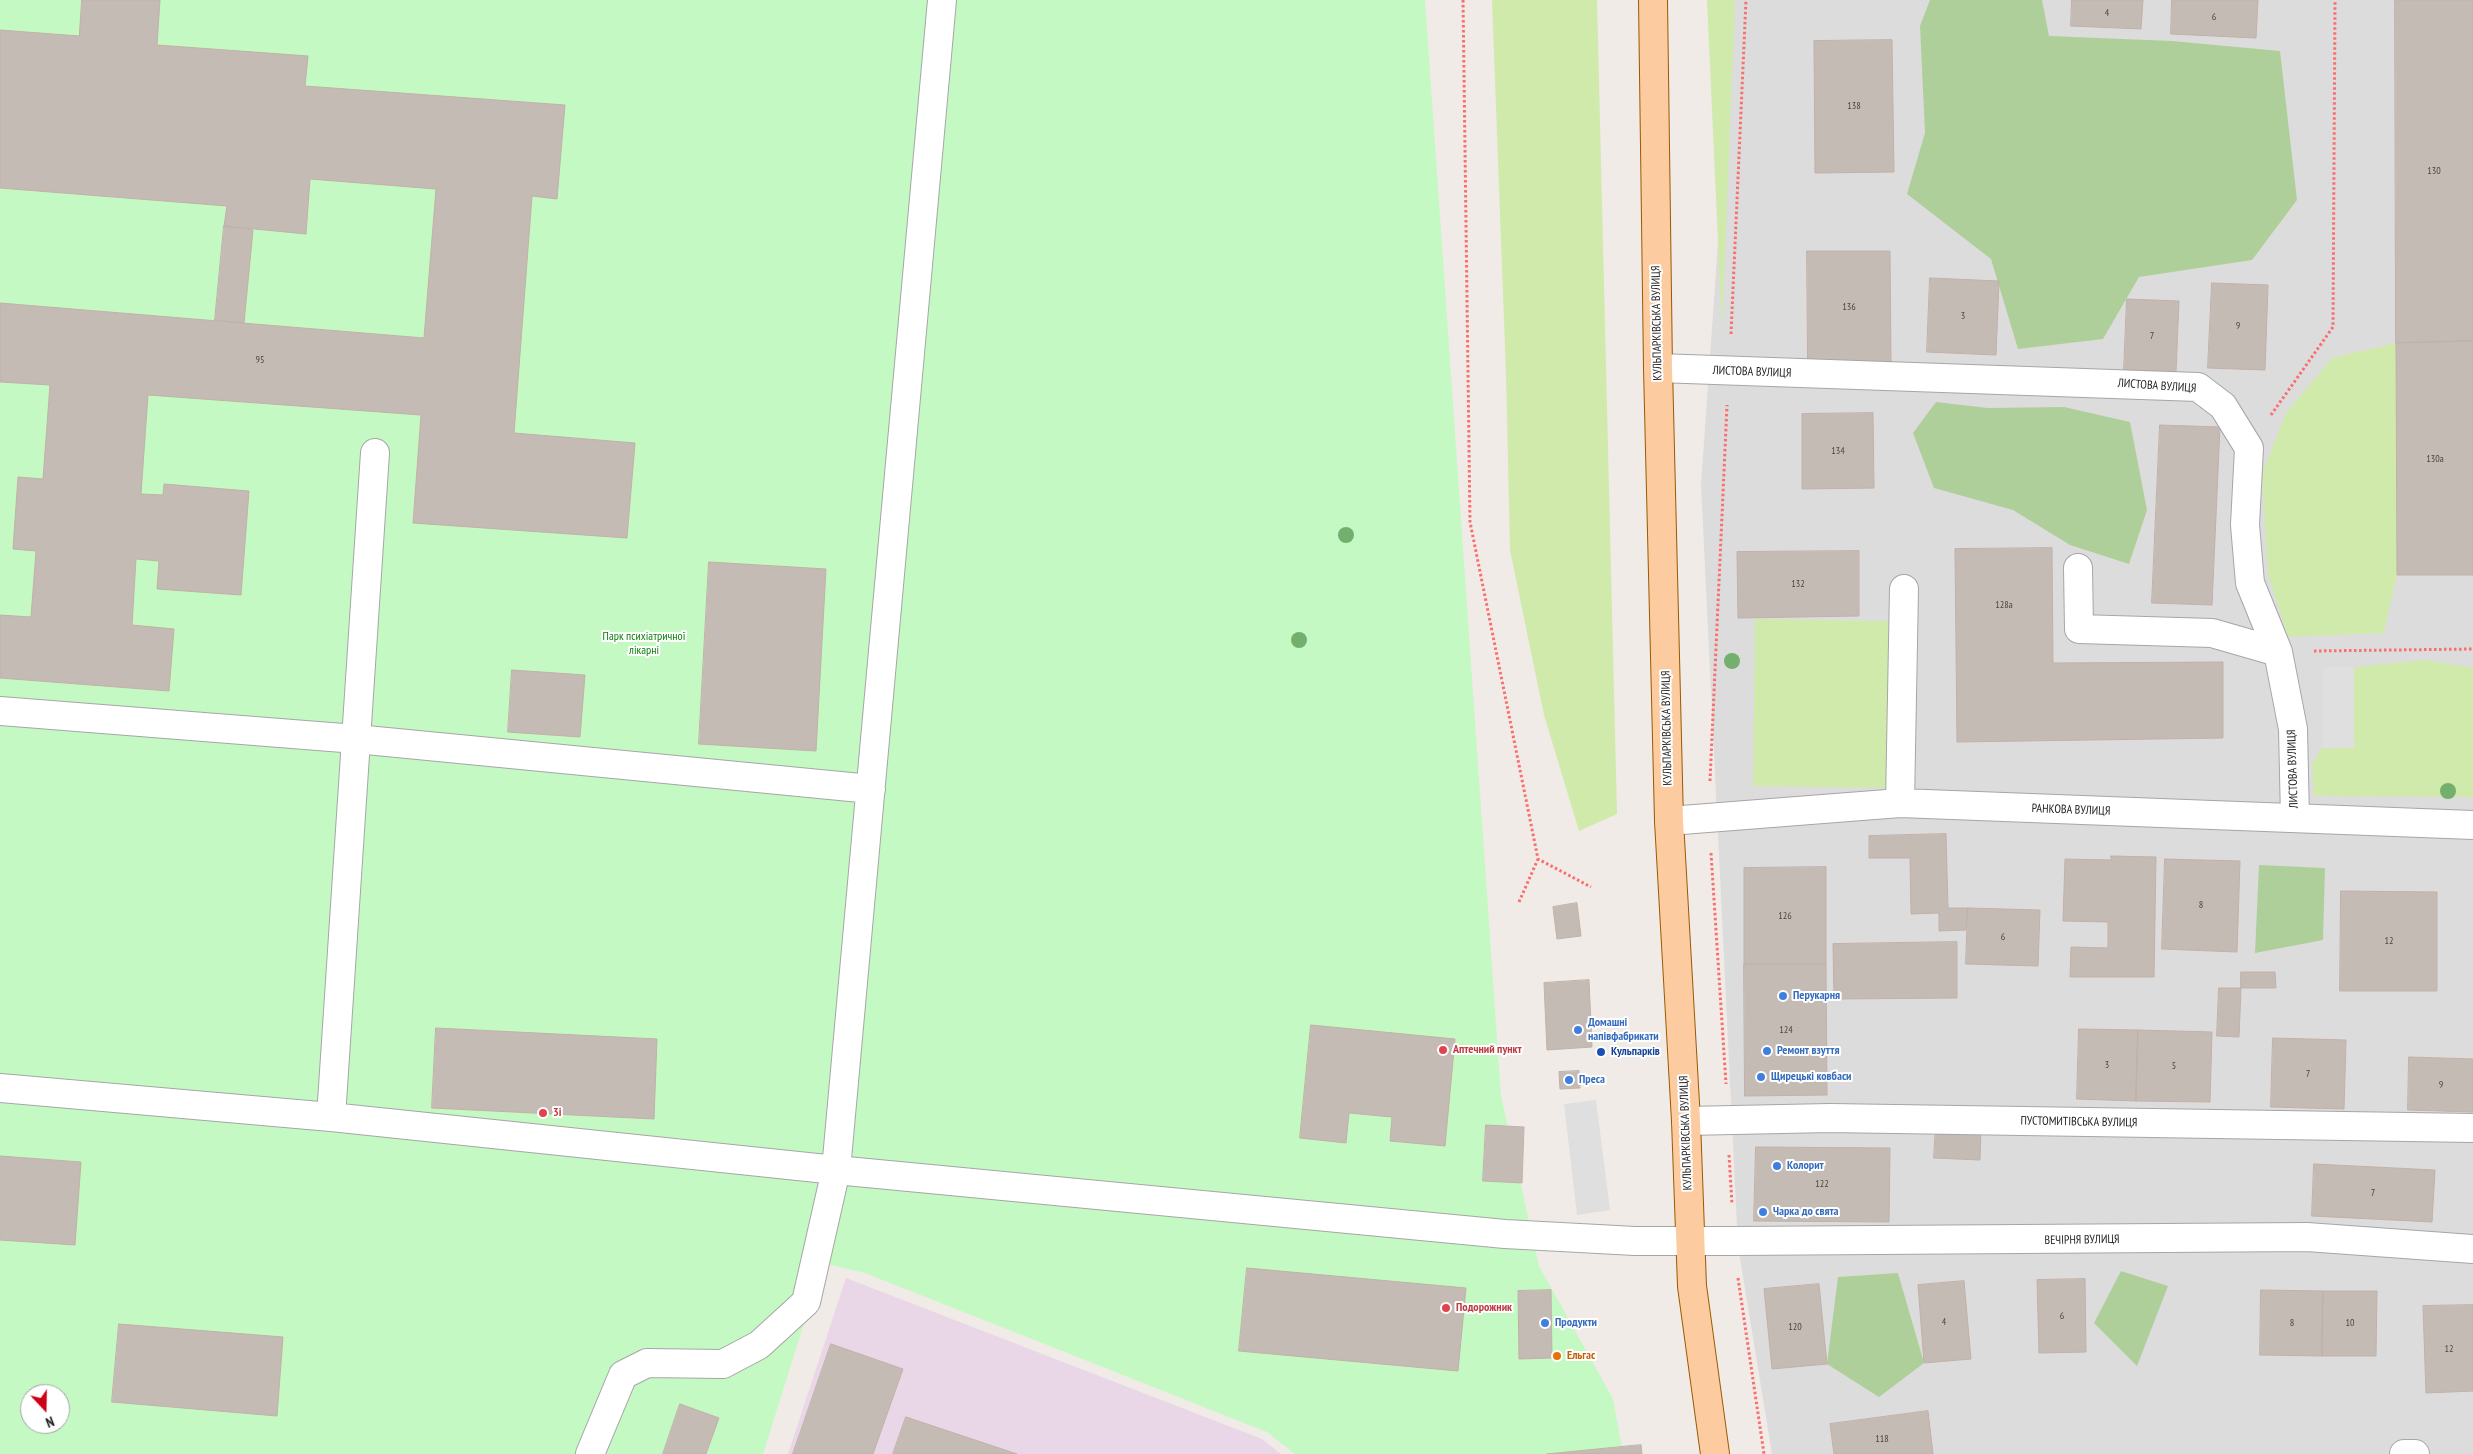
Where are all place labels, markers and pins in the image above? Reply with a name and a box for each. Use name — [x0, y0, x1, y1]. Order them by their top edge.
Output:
place label: Перукарня — [1793, 989, 1840, 1003]
marker: Перукарня — [1777, 990, 1789, 1002]
place label: Домашні напівфабрикати — [1588, 1016, 1659, 1044]
marker: Домашні напівфабрикати — [1572, 1024, 1584, 1036]
place label: Аптечний пункт — [1453, 1043, 1522, 1057]
marker: Аптечний пункт — [1437, 1044, 1449, 1056]
place label: Ремонт взуття — [1777, 1044, 1840, 1058]
place label: Кульпарків — [1611, 1045, 1660, 1059]
marker: Ремонт взуття — [1761, 1045, 1773, 1057]
marker: Кульпарків — [1595, 1046, 1607, 1058]
place label: Щирецькі ковбаси — [1771, 1070, 1852, 1084]
marker: Щирецькі ковбаси — [1755, 1071, 1767, 1083]
place label: Преса — [1579, 1073, 1605, 1087]
marker: Преса — [1563, 1074, 1575, 1086]
place label: 3і — [553, 1106, 561, 1120]
marker: 3і — [537, 1107, 549, 1119]
place label: Колорит — [1787, 1159, 1824, 1173]
marker: Колорит — [1771, 1160, 1783, 1172]
place label: Чарка до свята — [1773, 1205, 1839, 1219]
marker: Чарка до свята — [1757, 1206, 1769, 1218]
place label: Подорожник — [1456, 1301, 1512, 1315]
marker: Подорожник — [1440, 1302, 1452, 1314]
place label: Продукти — [1555, 1316, 1597, 1330]
marker: Продукти — [1539, 1317, 1551, 1329]
place label: Ельгас — [1567, 1349, 1595, 1363]
marker: Ельгас — [1551, 1350, 1563, 1362]

